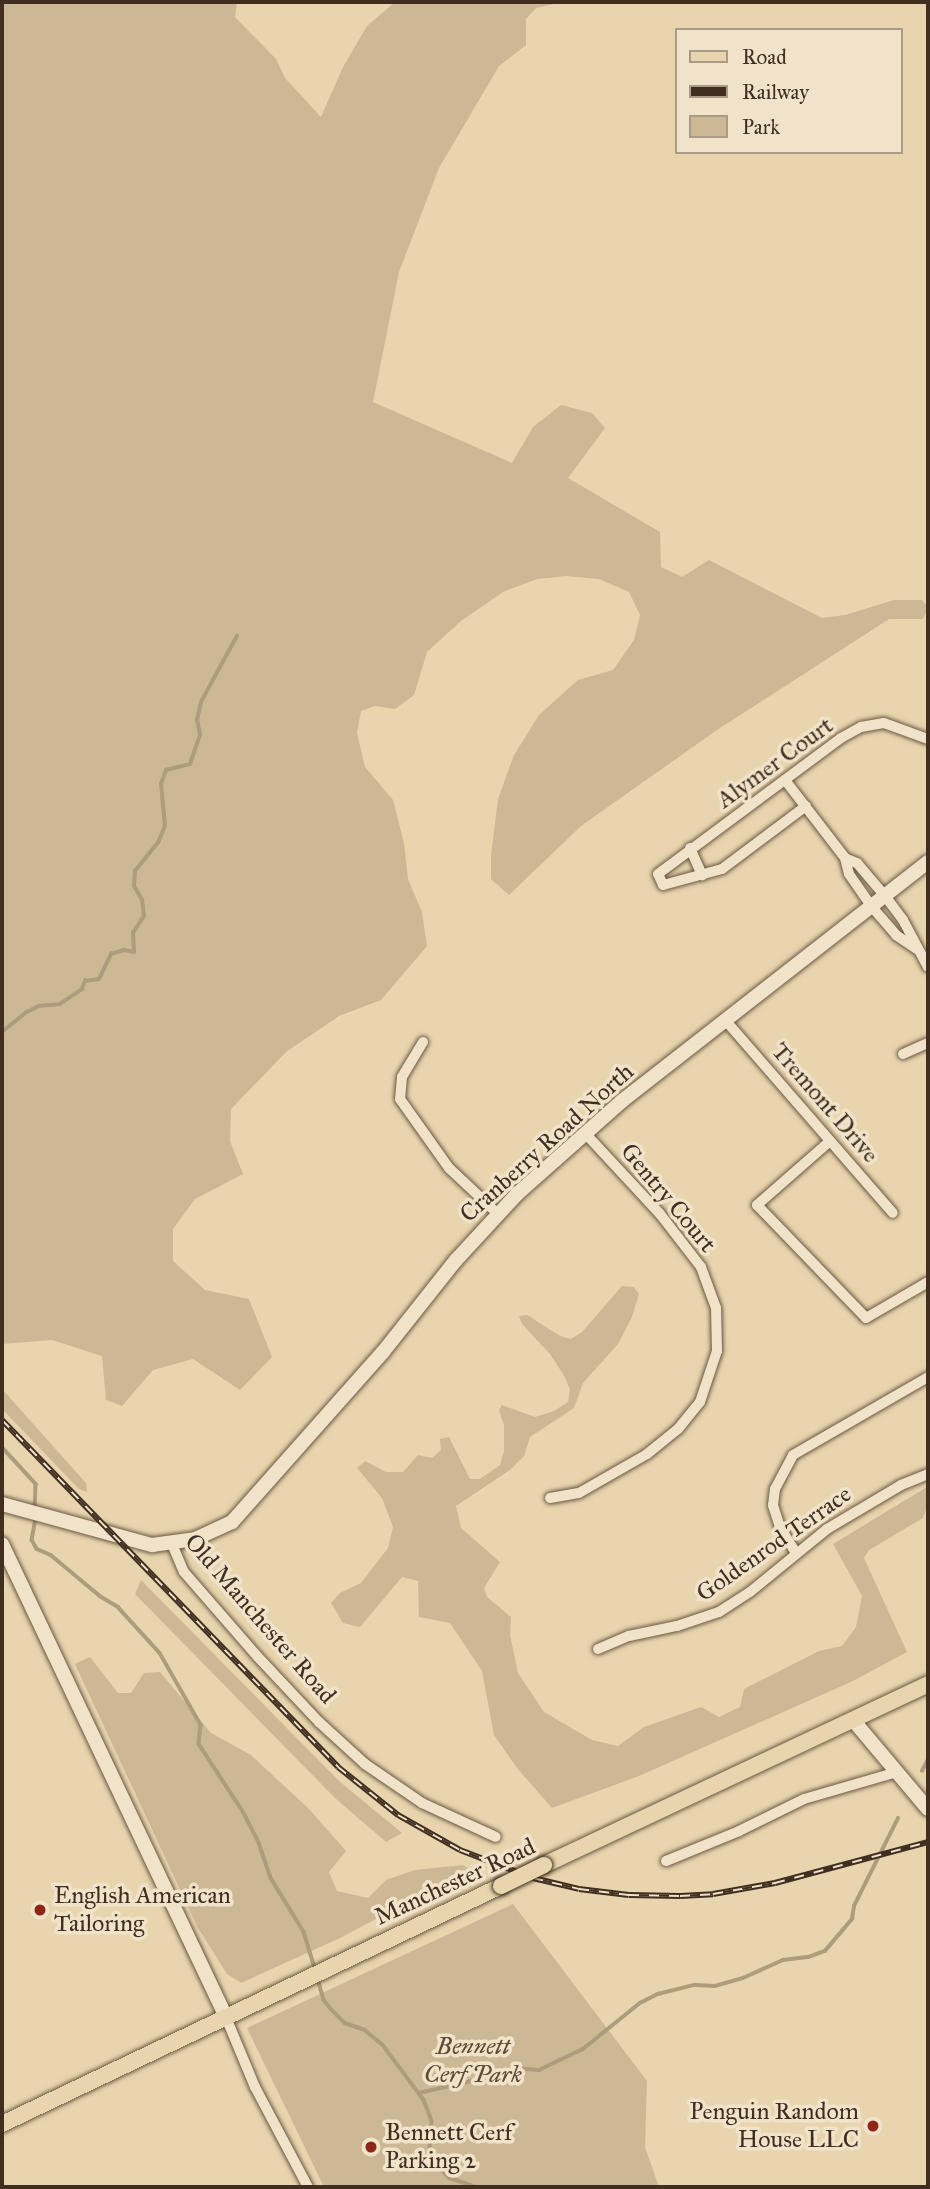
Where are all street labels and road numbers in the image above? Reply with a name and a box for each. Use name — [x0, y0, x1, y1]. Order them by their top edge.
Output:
street label: Alymer Court — [711, 711, 839, 815]
street label: Tremont Drive — [765, 1037, 885, 1169]
street label: Cranberry Road North — [454, 1057, 640, 1229]
street label: Gentry Court — [614, 1138, 722, 1258]
street label: Goldenrod Terrace — [691, 1480, 857, 1608]
street label: Old Manchester Road — [178, 1528, 342, 1710]
street label: Manchester Road — [370, 1832, 540, 1932]

